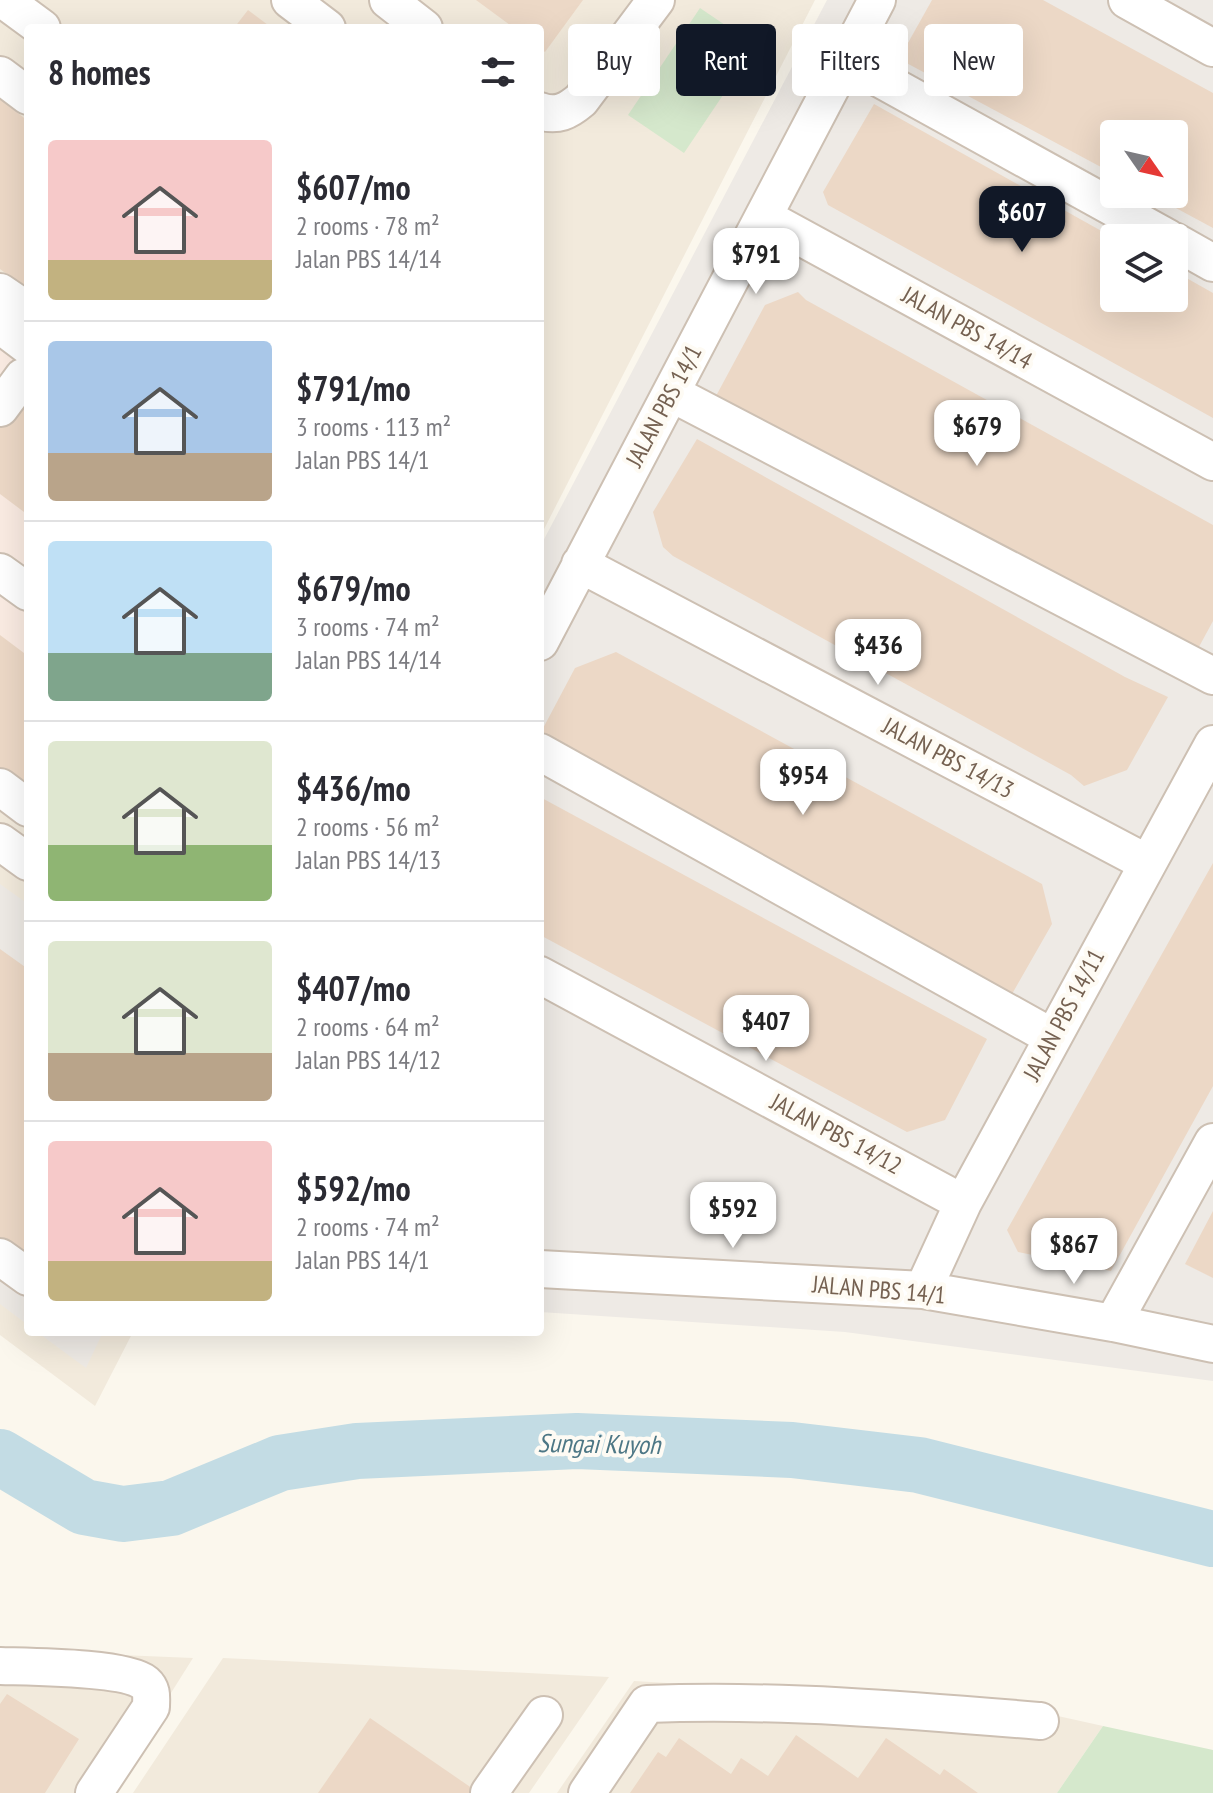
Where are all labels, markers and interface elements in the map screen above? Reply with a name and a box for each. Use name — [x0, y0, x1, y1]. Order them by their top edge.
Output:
chip: Buy — [568, 24, 660, 96]
chip: Rent — [676, 24, 776, 96]
chip: Filters — [792, 24, 908, 96]
chip: New — [924, 24, 1023, 96]
text: 8 homes — [48, 50, 151, 94]
icon: filters — [476, 50, 520, 94]
north arrow — [1100, 120, 1188, 208]
map controls — [1100, 120, 1188, 312]
text: $607/mo — [296, 165, 411, 209]
icon: home — [112, 172, 208, 268]
pin: $607 — [975, 186, 1069, 254]
text: $607 — [997, 195, 1047, 228]
text: 2 rooms · 78 m² — [296, 209, 440, 242]
button: layers — [1100, 224, 1188, 312]
pin: $791 — [709, 228, 803, 296]
text: $791 — [731, 237, 781, 270]
text: Jalan PBS 14/14 — [296, 242, 441, 275]
street label: JALAN PBS 14/14 — [896, 279, 1038, 376]
street label: JALAN PBS 14/1 — [618, 340, 709, 473]
text: $791/mo — [296, 366, 411, 410]
icon: home — [112, 373, 208, 469]
pin: $679 — [930, 400, 1024, 468]
text: $679 — [952, 409, 1002, 442]
text: 3 rooms · 113 m² — [296, 410, 451, 443]
text: Jalan PBS 14/1 — [296, 443, 429, 476]
text: $679/mo — [296, 566, 411, 610]
icon: home — [112, 573, 208, 669]
text: 3 rooms · 74 m² — [296, 610, 440, 643]
pin: $436 — [831, 619, 925, 687]
text: $436 — [853, 628, 903, 661]
text: Jalan PBS 14/14 — [296, 643, 441, 676]
street label: JALAN PBS 14/13 — [876, 710, 1019, 805]
pin: $954 — [756, 749, 850, 817]
text: $954 — [778, 758, 828, 791]
text: $436/mo — [296, 766, 411, 810]
icon: home — [112, 773, 208, 869]
text: 2 rooms · 56 m² — [296, 810, 440, 843]
text: Jalan PBS 14/13 — [296, 843, 441, 876]
street label: JALAN PBS 14/11 — [1016, 944, 1111, 1087]
text: $407/mo — [296, 966, 411, 1010]
icon: home — [112, 973, 208, 1069]
pin: $407 — [719, 995, 813, 1063]
text: $407 — [741, 1004, 791, 1037]
text: 2 rooms · 64 m² — [296, 1010, 440, 1043]
text: Jalan PBS 14/12 — [296, 1043, 441, 1076]
street label: JALAN PBS 14/12 — [764, 1086, 907, 1181]
text: $592/mo — [296, 1166, 411, 1210]
icon: home — [112, 1173, 208, 1269]
pin: $592 — [686, 1182, 780, 1250]
text: $592 — [708, 1191, 758, 1224]
text: 2 rooms · 74 m² — [296, 1210, 440, 1243]
pin: $867 — [1027, 1218, 1121, 1286]
text: $867 — [1049, 1227, 1099, 1260]
text: Jalan PBS 14/1 — [296, 1243, 429, 1276]
street label: JALAN PBS 14/1 — [810, 1268, 947, 1311]
water label: Sungai Kuyoh — [537, 1426, 662, 1461]

